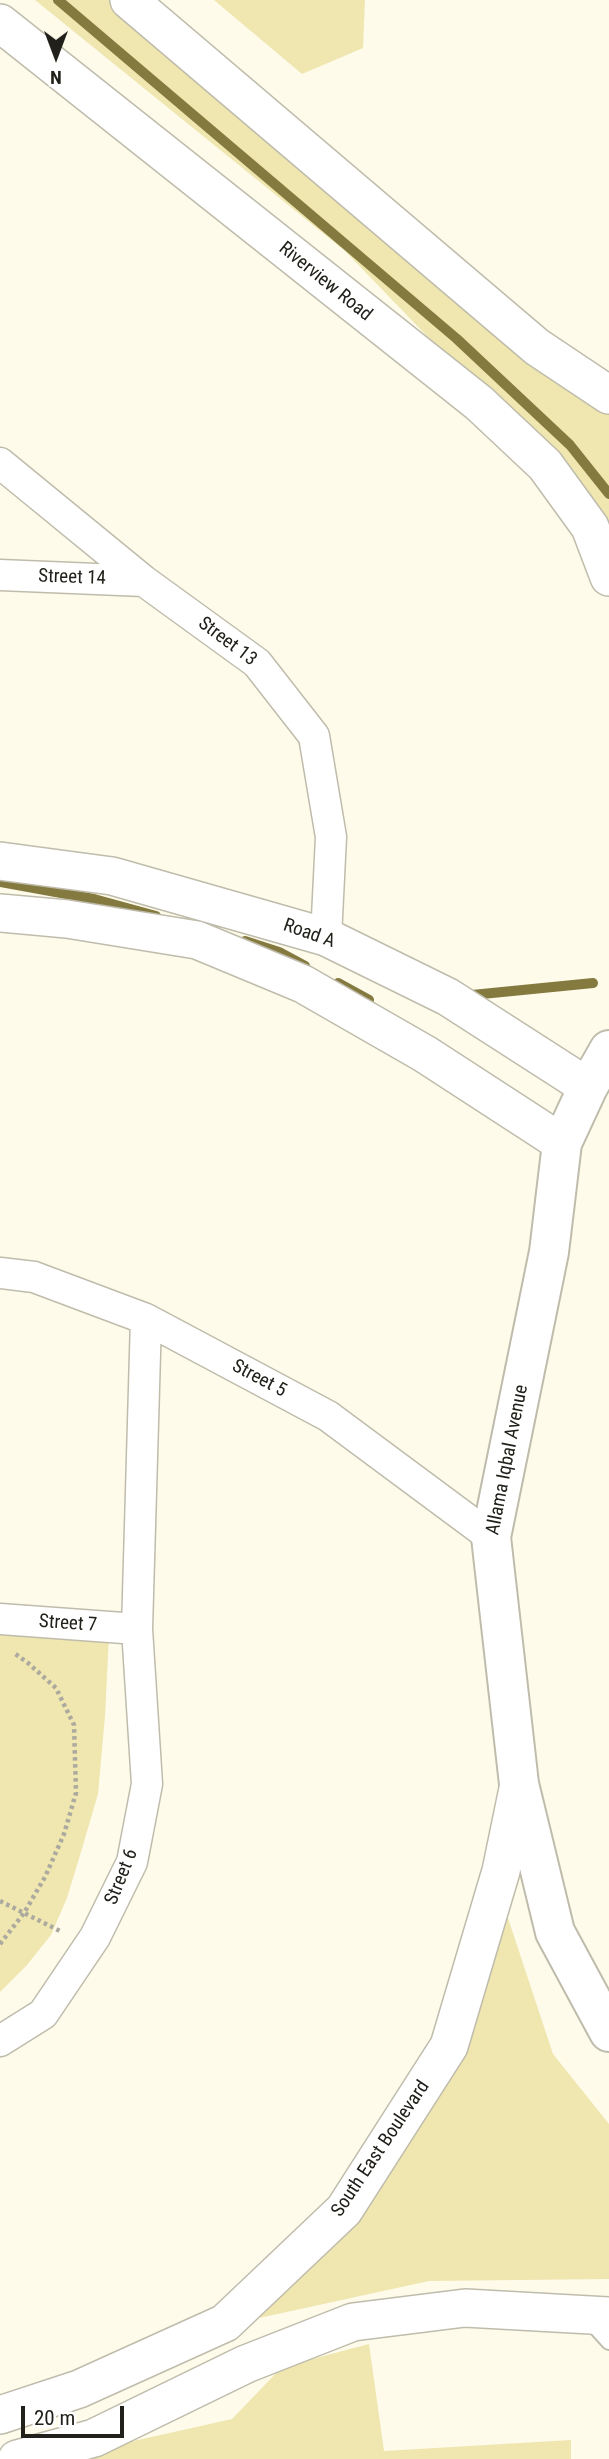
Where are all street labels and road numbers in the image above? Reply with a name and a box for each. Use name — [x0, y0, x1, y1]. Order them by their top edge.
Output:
street label: Riverview Road — [274, 237, 376, 327]
street label: Street 14 — [38, 565, 106, 591]
street label: Street 13 — [193, 613, 261, 671]
street label: Road A — [280, 915, 338, 953]
street label: Street 5 — [228, 1355, 290, 1403]
street label: Allama Iqbal Avenue — [482, 1383, 534, 1537]
street label: Street 7 — [38, 1611, 98, 1637]
street label: Street 6 — [101, 1846, 143, 1908]
street label: South East Boulevard — [327, 2077, 435, 2221]

